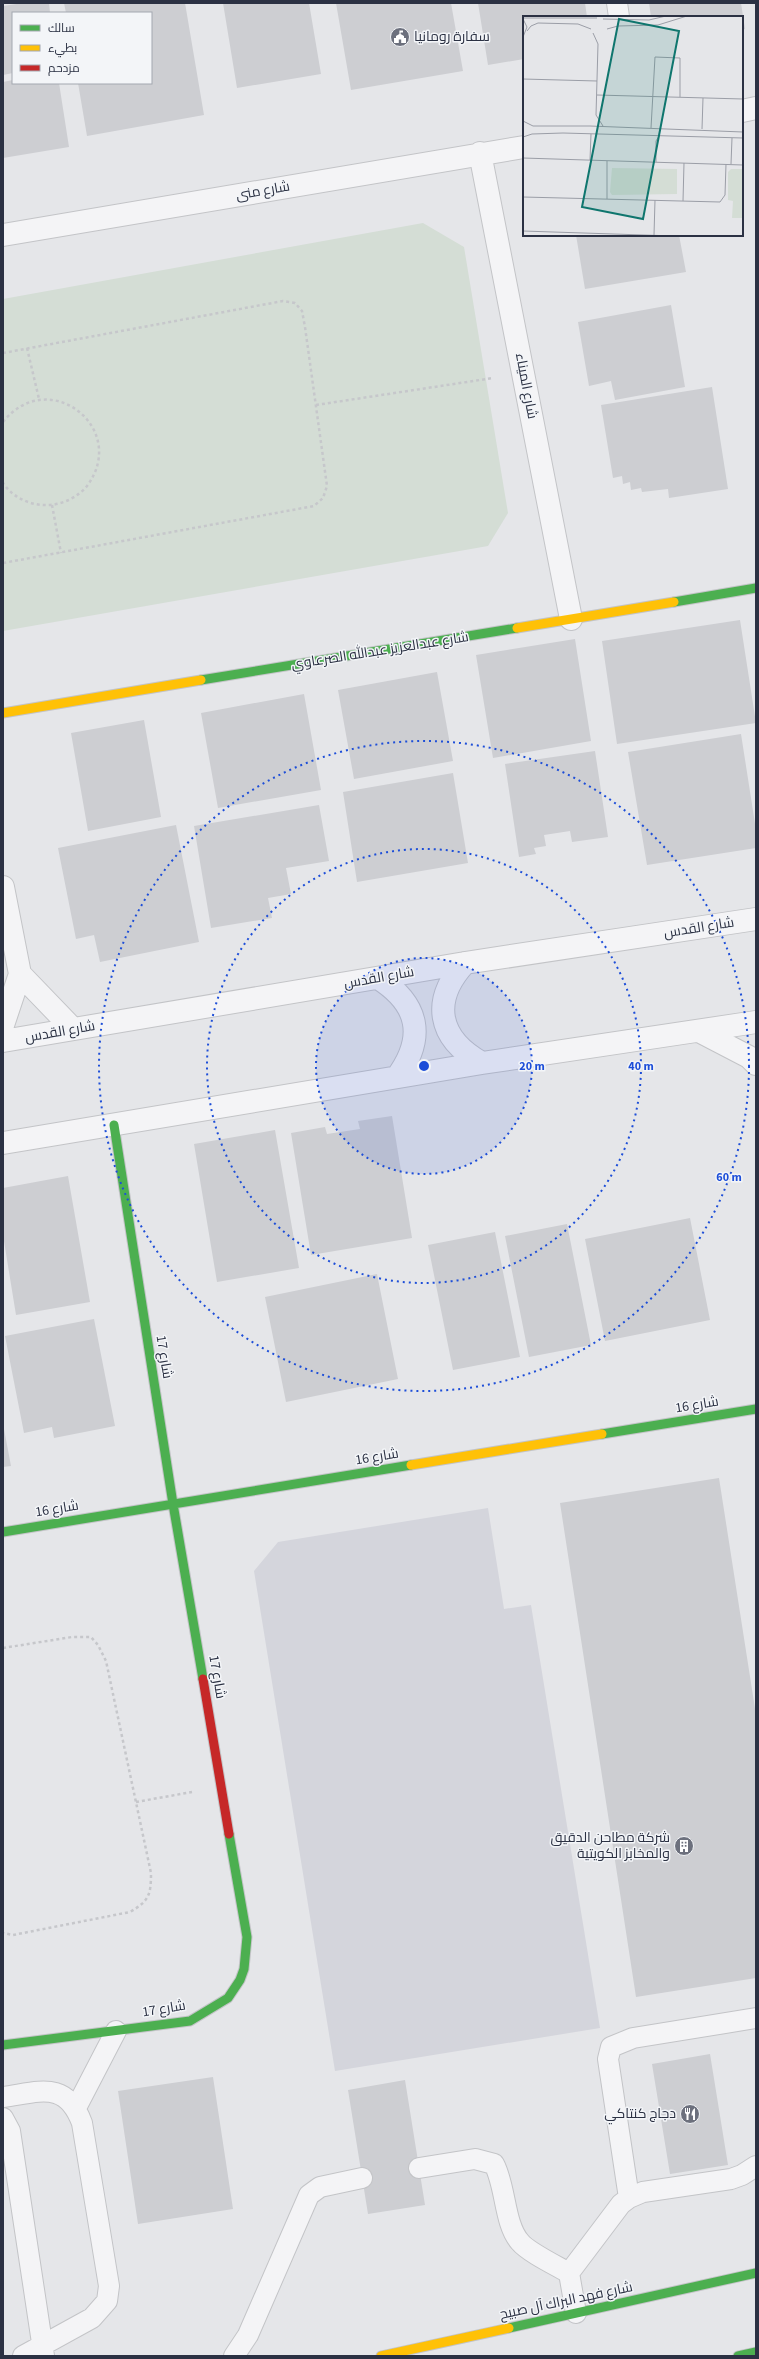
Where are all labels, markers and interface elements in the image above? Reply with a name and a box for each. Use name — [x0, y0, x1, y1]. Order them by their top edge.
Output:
legend — [12, 12, 152, 84]
inset map — [523, 16, 743, 236]
text: سالك — [48, 20, 75, 37]
public building icon: سفارة رومانيا — [389, 26, 411, 48]
place label: سفارة رومانيا — [414, 27, 490, 47]
text: بطيء — [48, 40, 77, 58]
text: مزدحم — [48, 60, 80, 77]
street label: شارع منى — [234, 176, 292, 206]
street label: شارع الميناء — [510, 351, 542, 421]
street label: شارع عبدالعزيز عبدالله الصرعاوي — [290, 627, 470, 676]
street label: شارع القدس — [662, 913, 736, 943]
street label: شارع القدس — [342, 962, 416, 994]
street label: شارع القدس — [23, 1016, 97, 1048]
text: 20 m — [519, 1058, 545, 1075]
text: 40 m — [628, 1058, 654, 1075]
centre of rings — [417, 1059, 431, 1073]
text: 60 m — [716, 1169, 742, 1186]
street label: شارع 17 — [151, 1334, 177, 1380]
street label: شارع 16 — [674, 1392, 720, 1418]
street label: شارع 16 — [354, 1444, 400, 1470]
street label: شارع 16 — [34, 1496, 80, 1522]
street label: شارع 17 — [203, 1654, 231, 1700]
place label: شركة مطاحن الدقيق والمخابز الكويتية — [551, 1828, 670, 1864]
building icon: شركة مطاحن الدقيق والمخابز الكويتية — [673, 1835, 695, 1857]
street label: شارع 17 — [141, 1996, 187, 2022]
restaurant icon: دجاج كنتاكي — [679, 2103, 701, 2125]
place label: دجاج كنتاكي — [604, 2104, 676, 2125]
street label: شارع فهد البراك آل صبيح — [497, 2277, 635, 2325]

